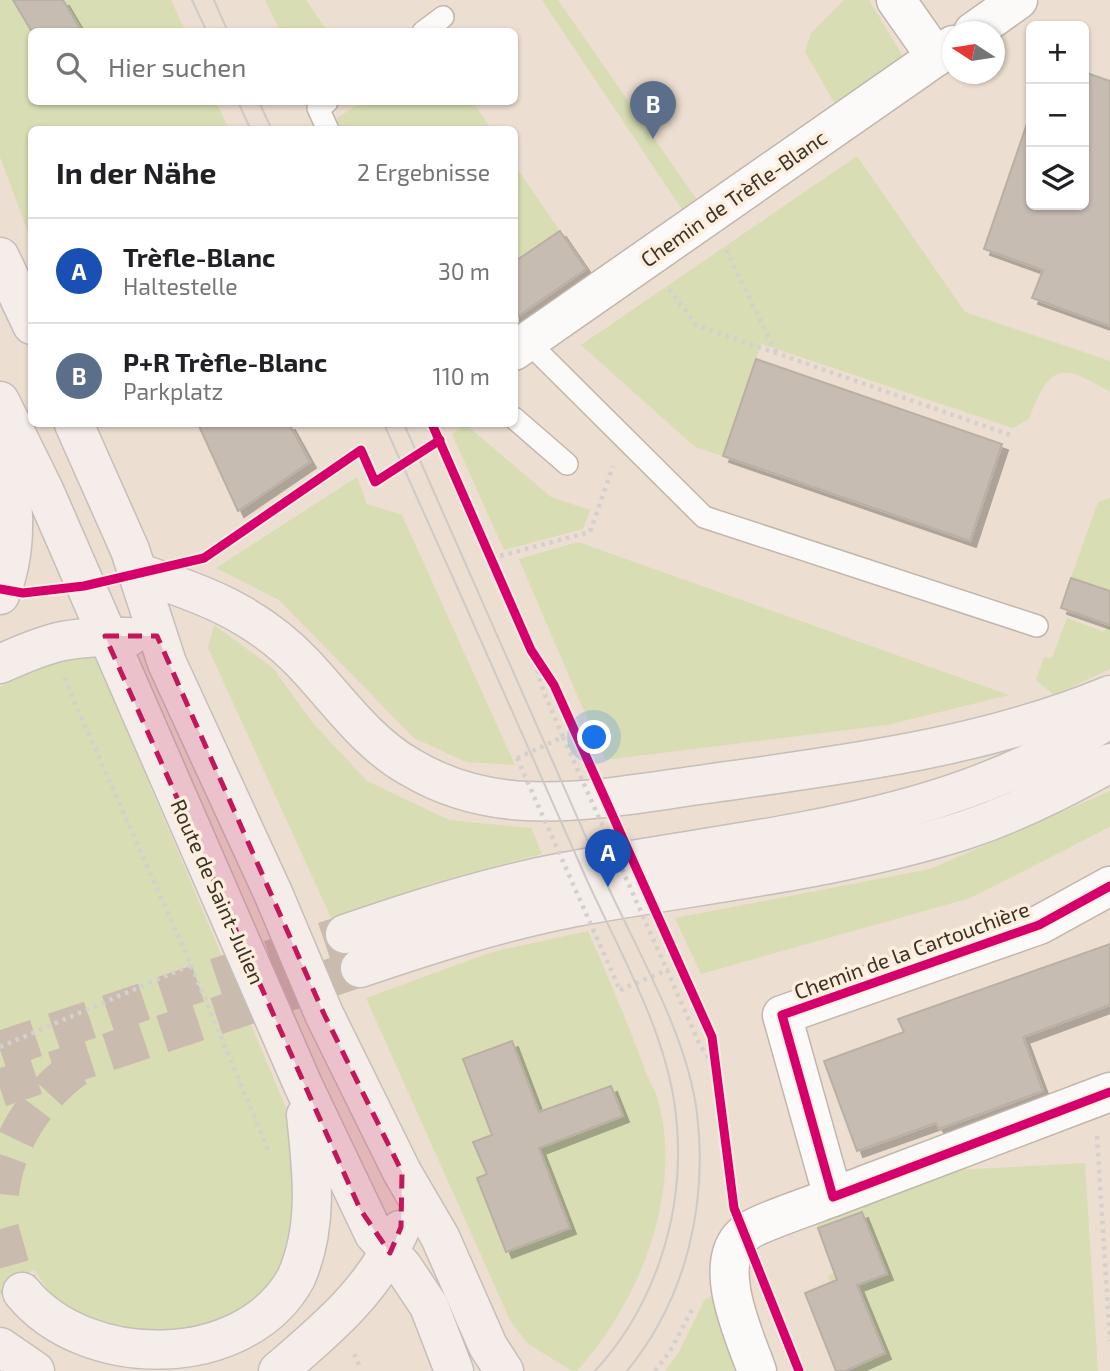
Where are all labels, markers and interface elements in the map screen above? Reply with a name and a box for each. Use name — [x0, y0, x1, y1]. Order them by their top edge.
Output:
north arrow — [942, 21, 1005, 84]
map controls — [1026, 21, 1089, 210]
button: + — [1026, 21, 1089, 84]
search box — [28, 28, 518, 105]
icon: search — [52, 48, 90, 86]
text: Hier suchen — [108, 51, 246, 82]
pin: B — [630, 81, 676, 139]
button: − — [1026, 84, 1089, 147]
street label: Chemin de Trèfle-Blanc — [635, 124, 831, 271]
button: layers — [1026, 147, 1089, 210]
text: In der Nähe — [56, 154, 217, 190]
text: 2 Ergebnisse — [357, 158, 490, 186]
text: Trèfle-Blanc — [123, 241, 275, 272]
text: A — [71, 257, 87, 285]
text: 30 m — [438, 257, 490, 285]
text: Haltestelle — [123, 272, 238, 300]
text: P+R Trèfle-Blanc — [123, 346, 327, 377]
text: B — [72, 362, 86, 390]
text: 110 m — [433, 362, 490, 390]
text: Parkplatz — [123, 377, 223, 405]
your location — [577, 720, 611, 754]
street label: Route de Saint-Julien — [166, 795, 270, 988]
pin: A — [585, 829, 631, 887]
street label: Chemin de la Cartouchière — [790, 895, 1033, 1004]

